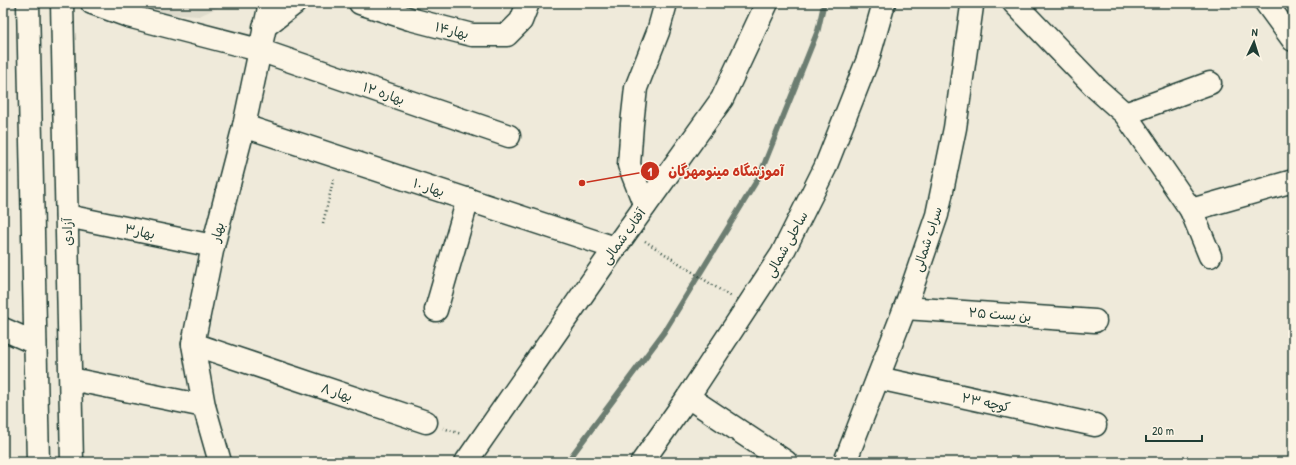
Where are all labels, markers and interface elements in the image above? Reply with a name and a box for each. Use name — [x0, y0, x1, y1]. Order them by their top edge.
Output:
street label: بهار۱۴ — [433, 17, 471, 43]
north arrow — [1234, 22, 1274, 62]
text: N — [1251, 25, 1258, 39]
street label: بهاره ۱۲ — [361, 77, 407, 109]
callout: آموزشگاه مینومهرگان — [640, 158, 792, 184]
text: آموزشگاه مینومهرگان — [668, 161, 785, 181]
text: 1 — [648, 163, 653, 180]
street label: بهار ۱۰ — [411, 174, 447, 200]
street label: آفتاب شمالی — [597, 204, 651, 268]
street label: سراب شمالی — [908, 204, 947, 274]
street label: ساحلی شمالی — [760, 208, 812, 281]
street label: آزادی — [58, 217, 76, 246]
street label: بهار۳ — [123, 219, 157, 243]
street label: بهار — [206, 220, 228, 245]
street label: بن بست ۲۵ — [968, 303, 1032, 325]
street label: بهار ۸ — [319, 379, 355, 405]
street label: کوچه ۲۳ — [960, 388, 1012, 416]
scale bar — [1146, 417, 1202, 443]
text: 20 m — [1152, 422, 1174, 439]

